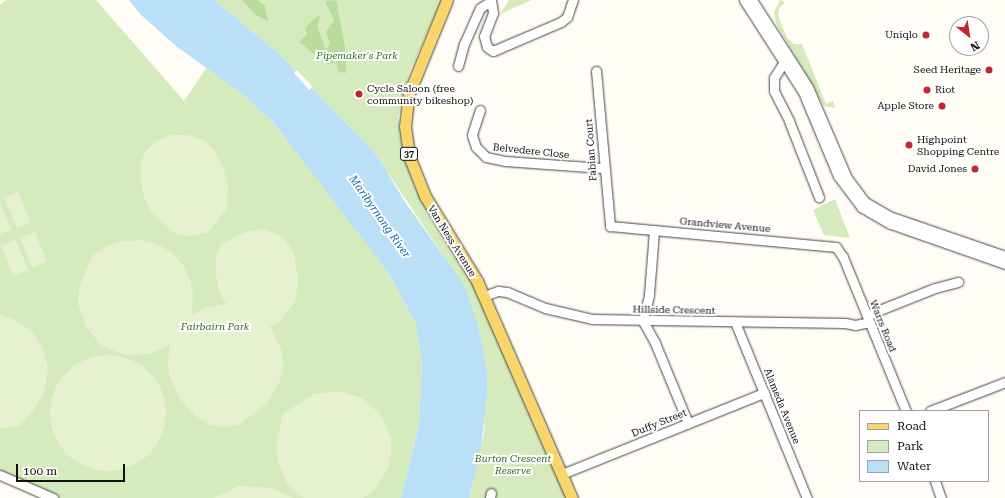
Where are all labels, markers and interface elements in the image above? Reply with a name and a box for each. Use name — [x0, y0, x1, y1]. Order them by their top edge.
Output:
north arrow — [949, 16, 989, 56]
place label: Uniqlo — [885, 29, 918, 41]
marker: Uniqlo — [921, 30, 931, 40]
text: N — [968, 38, 982, 54]
park label: Pipemaker's Park — [316, 50, 398, 62]
place label: Seed Heritage — [914, 64, 981, 76]
marker: Seed Heritage — [984, 65, 994, 75]
place label: Cycle Saloon (free community bikeshop) — [367, 82, 473, 106]
place label: Riot — [935, 84, 955, 96]
marker: Riot — [922, 85, 932, 95]
marker: Cycle Saloon (free community bikeshop) — [354, 89, 364, 99]
place label: Apple Store — [877, 100, 934, 112]
marker: Apple Store — [937, 101, 947, 111]
street label: Fabian Court — [583, 118, 599, 182]
place label: Highpoint Shopping Centre — [917, 133, 999, 156]
marker: Highpoint Shopping Centre — [904, 140, 914, 150]
street label: Belvedere Close — [492, 141, 570, 161]
road number: 37 — [399, 147, 419, 161]
place label: David Jones — [908, 163, 967, 175]
marker: David Jones — [970, 164, 980, 174]
water label: Maribyrnong River — [346, 173, 412, 261]
street label: Van Ness Avenue — [425, 203, 479, 279]
street label: Grandview Avenue — [679, 215, 771, 235]
street label: Warrs Road — [867, 298, 899, 354]
street label: Hillside Crescent — [633, 303, 715, 317]
park label: Fairbairn Park — [181, 321, 249, 333]
street label: Alameda Avenue — [761, 366, 803, 446]
street label: Duffy Street — [630, 406, 688, 440]
legend — [859, 410, 989, 482]
text: Road — [897, 419, 926, 433]
text: Park — [897, 439, 923, 453]
park label: Burton Crescent Reserve — [475, 452, 551, 476]
scale bar — [18, 456, 127, 482]
text: Water — [897, 459, 931, 473]
text: 100 m — [23, 464, 57, 478]

